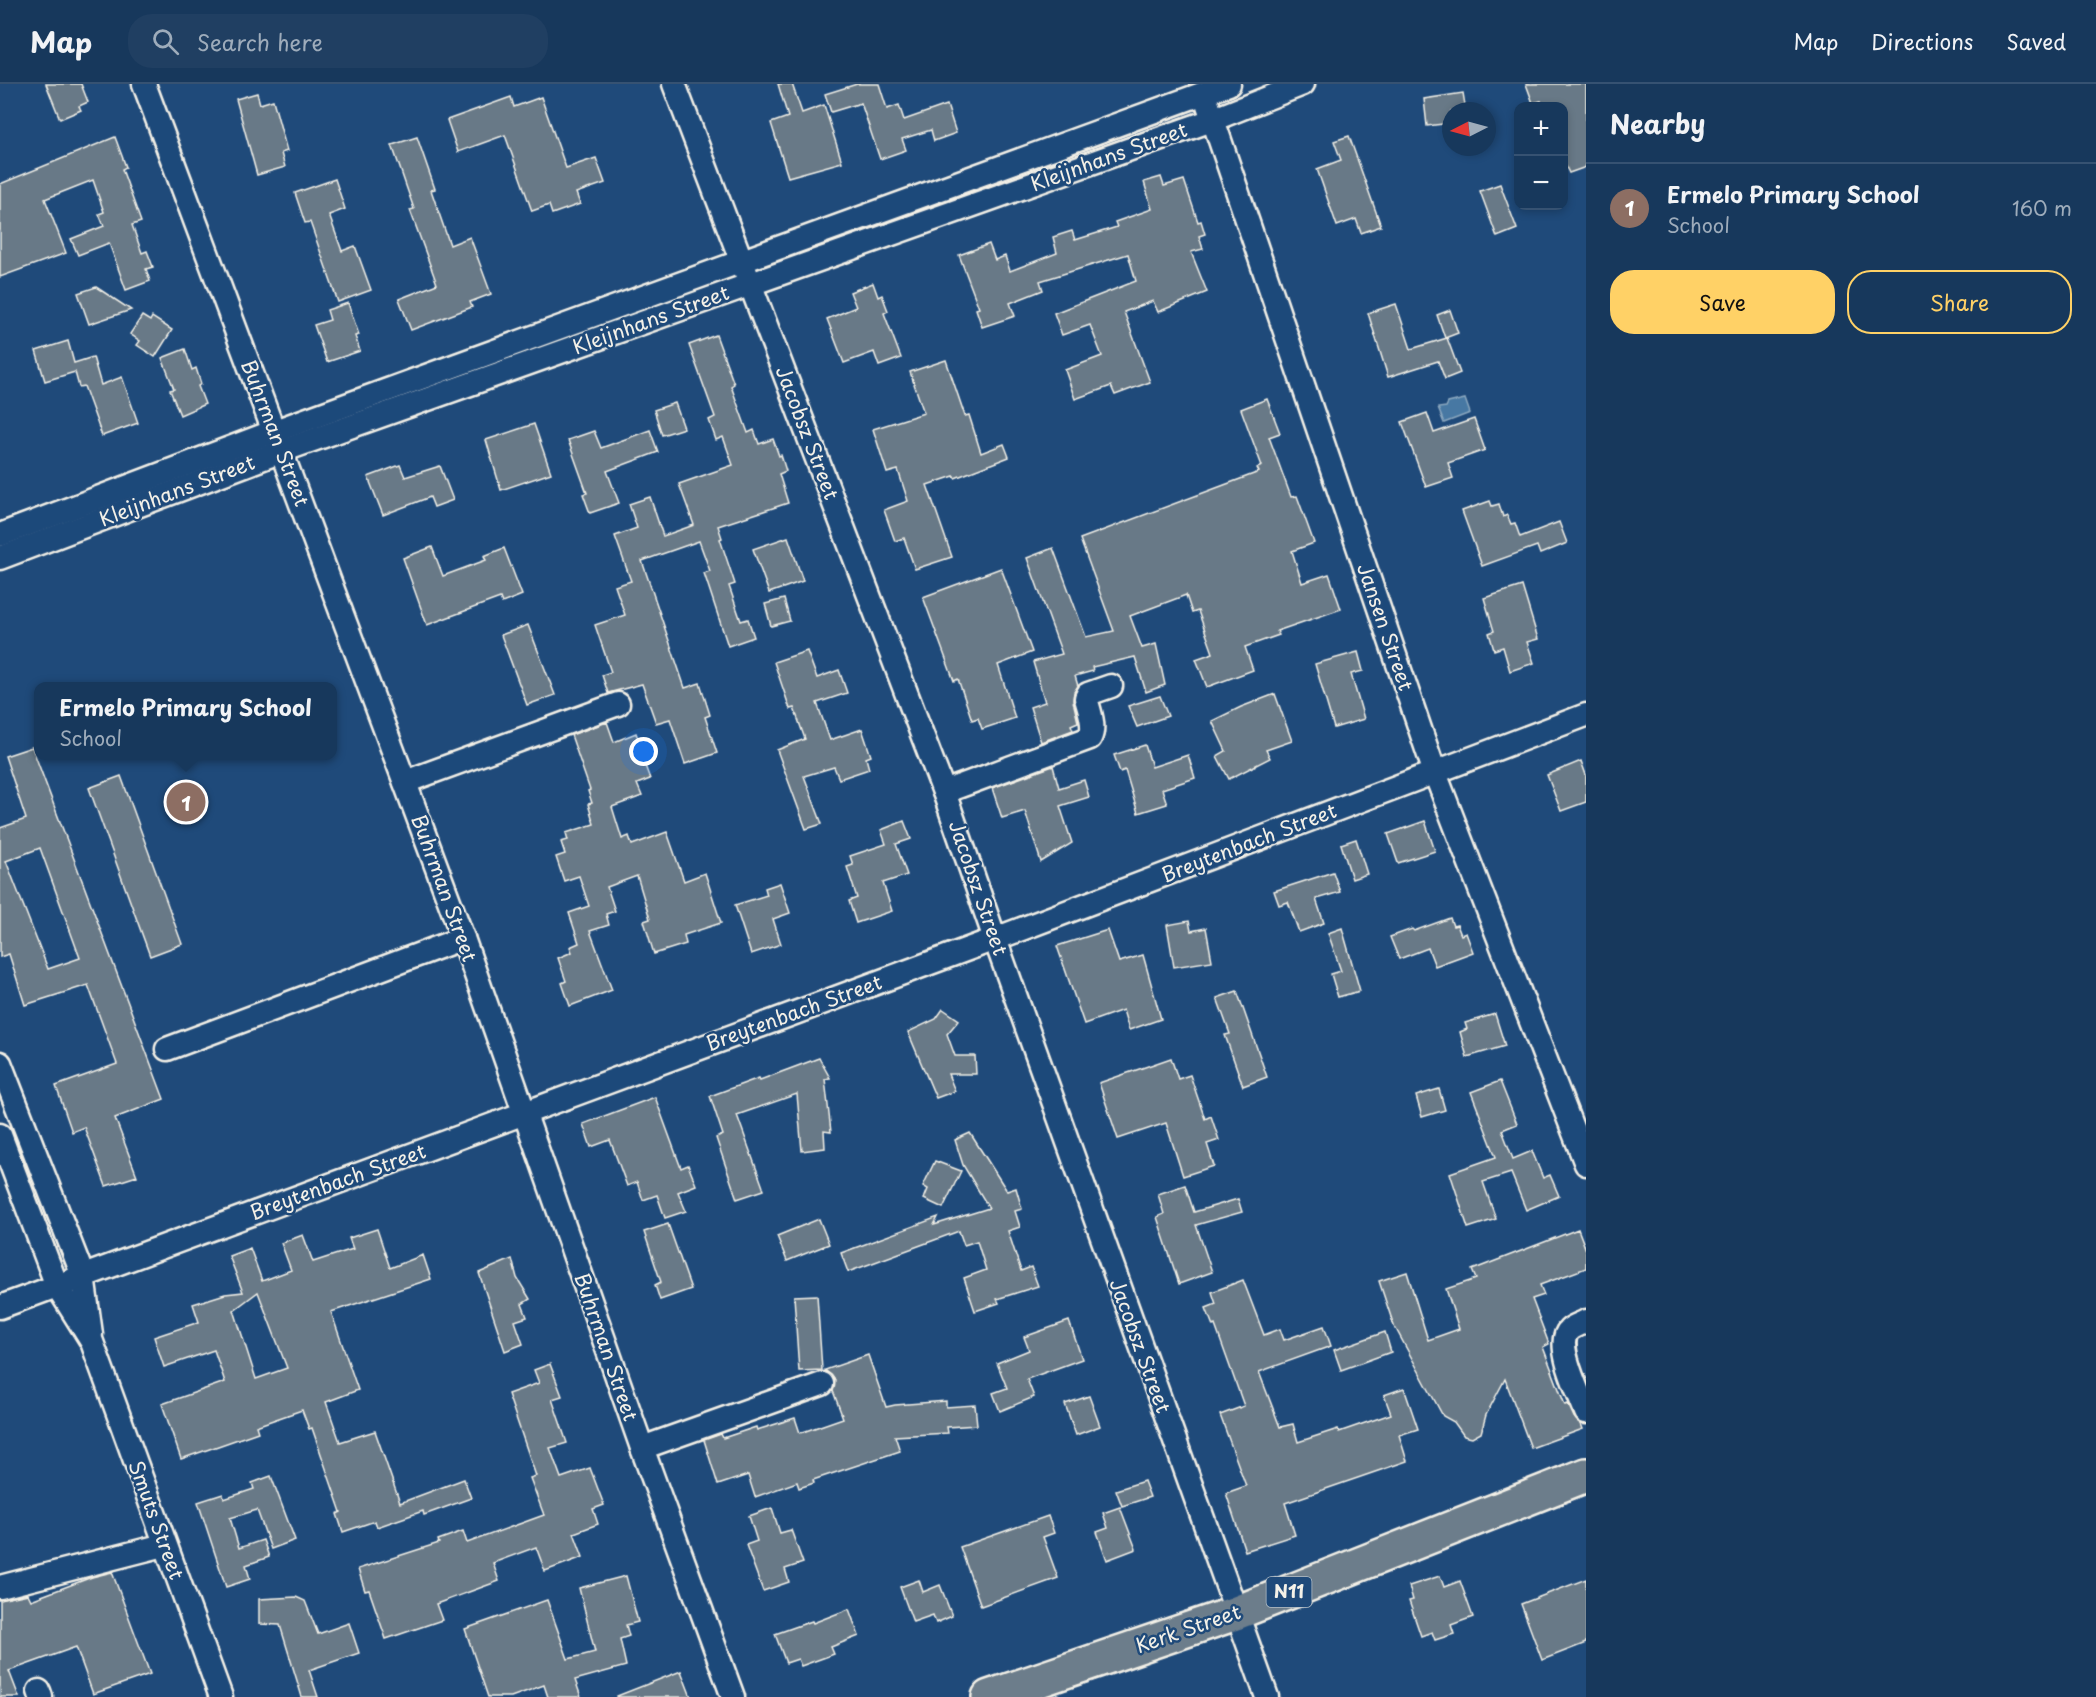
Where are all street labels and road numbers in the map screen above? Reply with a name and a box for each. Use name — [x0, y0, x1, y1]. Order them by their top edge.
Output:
street label: Kleijnhans Street — [1026, 114, 1191, 198]
street label: Kleijnhans Street — [568, 277, 733, 361]
street label: Buhrman Street — [234, 355, 318, 510]
street label: Jacobsz Street — [769, 361, 847, 504]
street label: Kleijnhans Street — [94, 447, 259, 534]
street label: Jansen Street — [1350, 559, 1422, 694]
street label: Breytenbach Street — [1157, 795, 1341, 889]
street label: Buhrman Street — [404, 810, 486, 966]
street label: Jacobsz Street — [942, 816, 1016, 959]
street label: Breytenbach Street — [701, 966, 886, 1058]
street label: Breytenbach Street — [245, 1135, 430, 1227]
street label: Buhrman Street — [568, 1269, 646, 1425]
street label: Jacobsz Street — [1103, 1274, 1179, 1417]
street label: Smuts Street — [121, 1456, 192, 1583]
road number: N11 — [1266, 1577, 1312, 1607]
street label: Kerk Street — [1131, 1596, 1244, 1660]

